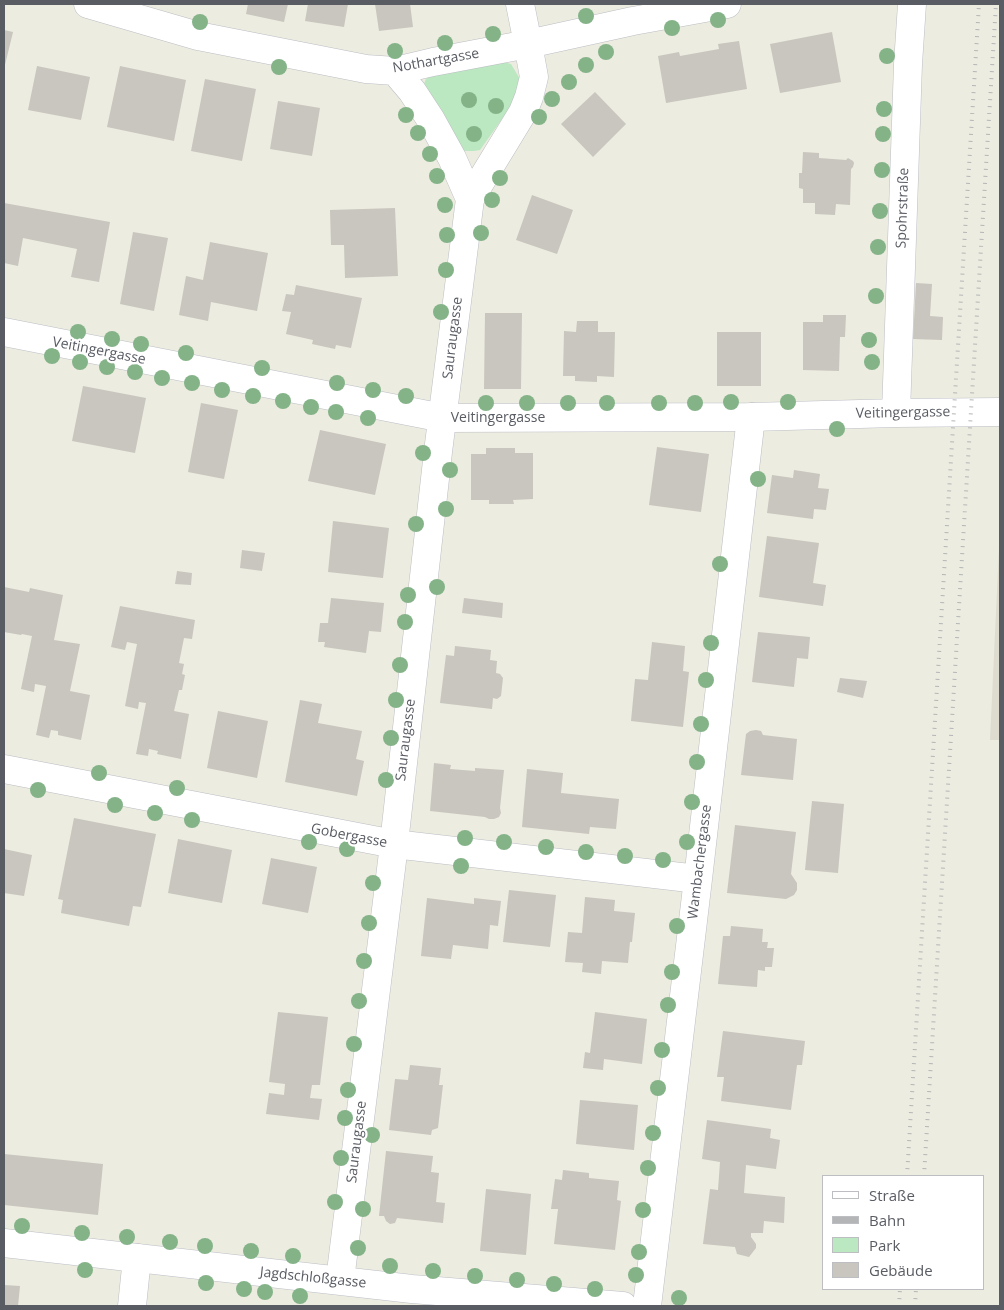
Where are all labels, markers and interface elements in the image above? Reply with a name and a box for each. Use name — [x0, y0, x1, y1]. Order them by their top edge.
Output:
street label: Nothartgasse — [391, 45, 481, 77]
street label: Spohrstraße — [893, 167, 913, 249]
street label: Sauraugasse — [440, 296, 466, 380]
street label: Veitingergasse — [51, 334, 147, 368]
street label: Veitingergasse — [856, 404, 950, 422]
street label: Veitingergasse — [451, 410, 545, 426]
street label: Sauraugasse — [393, 698, 419, 782]
street label: Wambachergasse — [685, 804, 715, 920]
street label: Gobergasse — [309, 820, 389, 852]
street label: Sauraugasse — [344, 1100, 370, 1184]
legend — [822, 1175, 984, 1290]
text: Straße — [869, 1185, 915, 1205]
text: Bahn — [869, 1210, 905, 1230]
text: Park — [869, 1235, 900, 1255]
text: Gebäude — [869, 1260, 933, 1280]
street label: Jagdschloßgasse — [259, 1264, 367, 1292]

